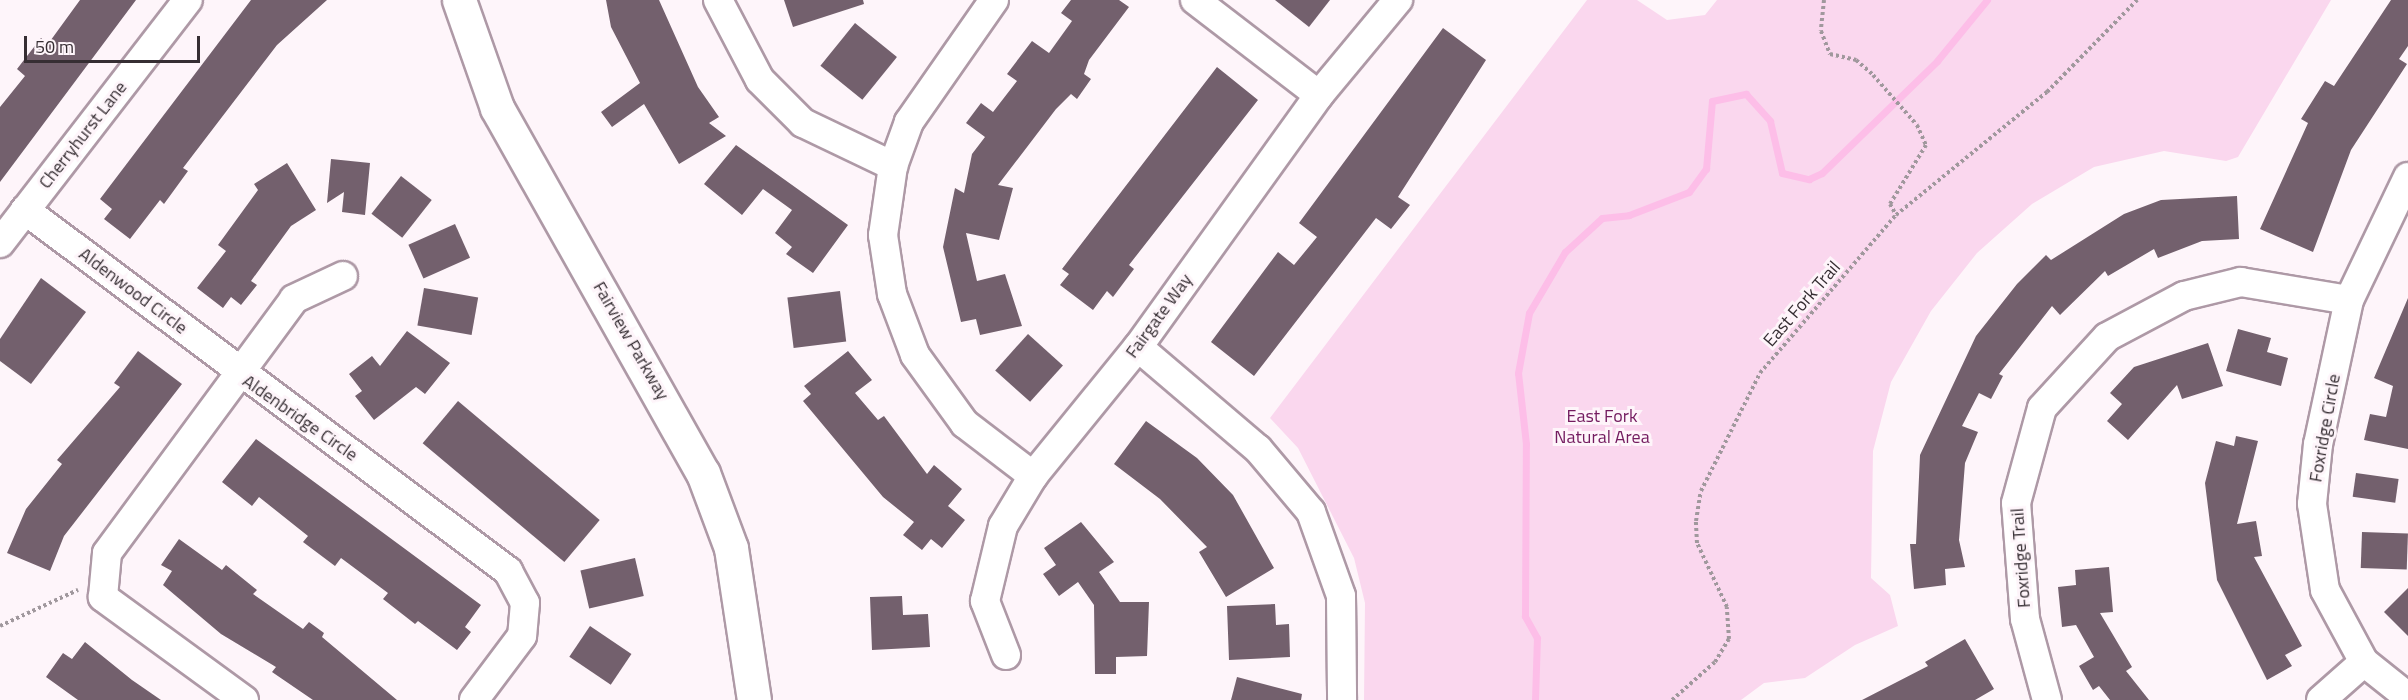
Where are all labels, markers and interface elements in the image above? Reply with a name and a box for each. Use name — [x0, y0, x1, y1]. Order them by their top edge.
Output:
scale bar — [27, 24, 202, 62]
text: 50 m — [35, 33, 74, 60]
street label: Cherryhurst Lane — [34, 77, 132, 193]
street label: Aldenwood Circle — [75, 243, 191, 339]
street label: East Fork Trail — [1759, 257, 1845, 351]
street label: Fairgate Way — [1121, 270, 1197, 362]
street label: Fairview Parkway — [588, 278, 674, 404]
street label: Aldenbridge Circle — [238, 370, 362, 466]
street label: Foxridge Circle — [2305, 372, 2345, 484]
park label: East Fork Natural Area — [1554, 406, 1650, 448]
street label: Foxridge Trail — [2007, 507, 2035, 609]

